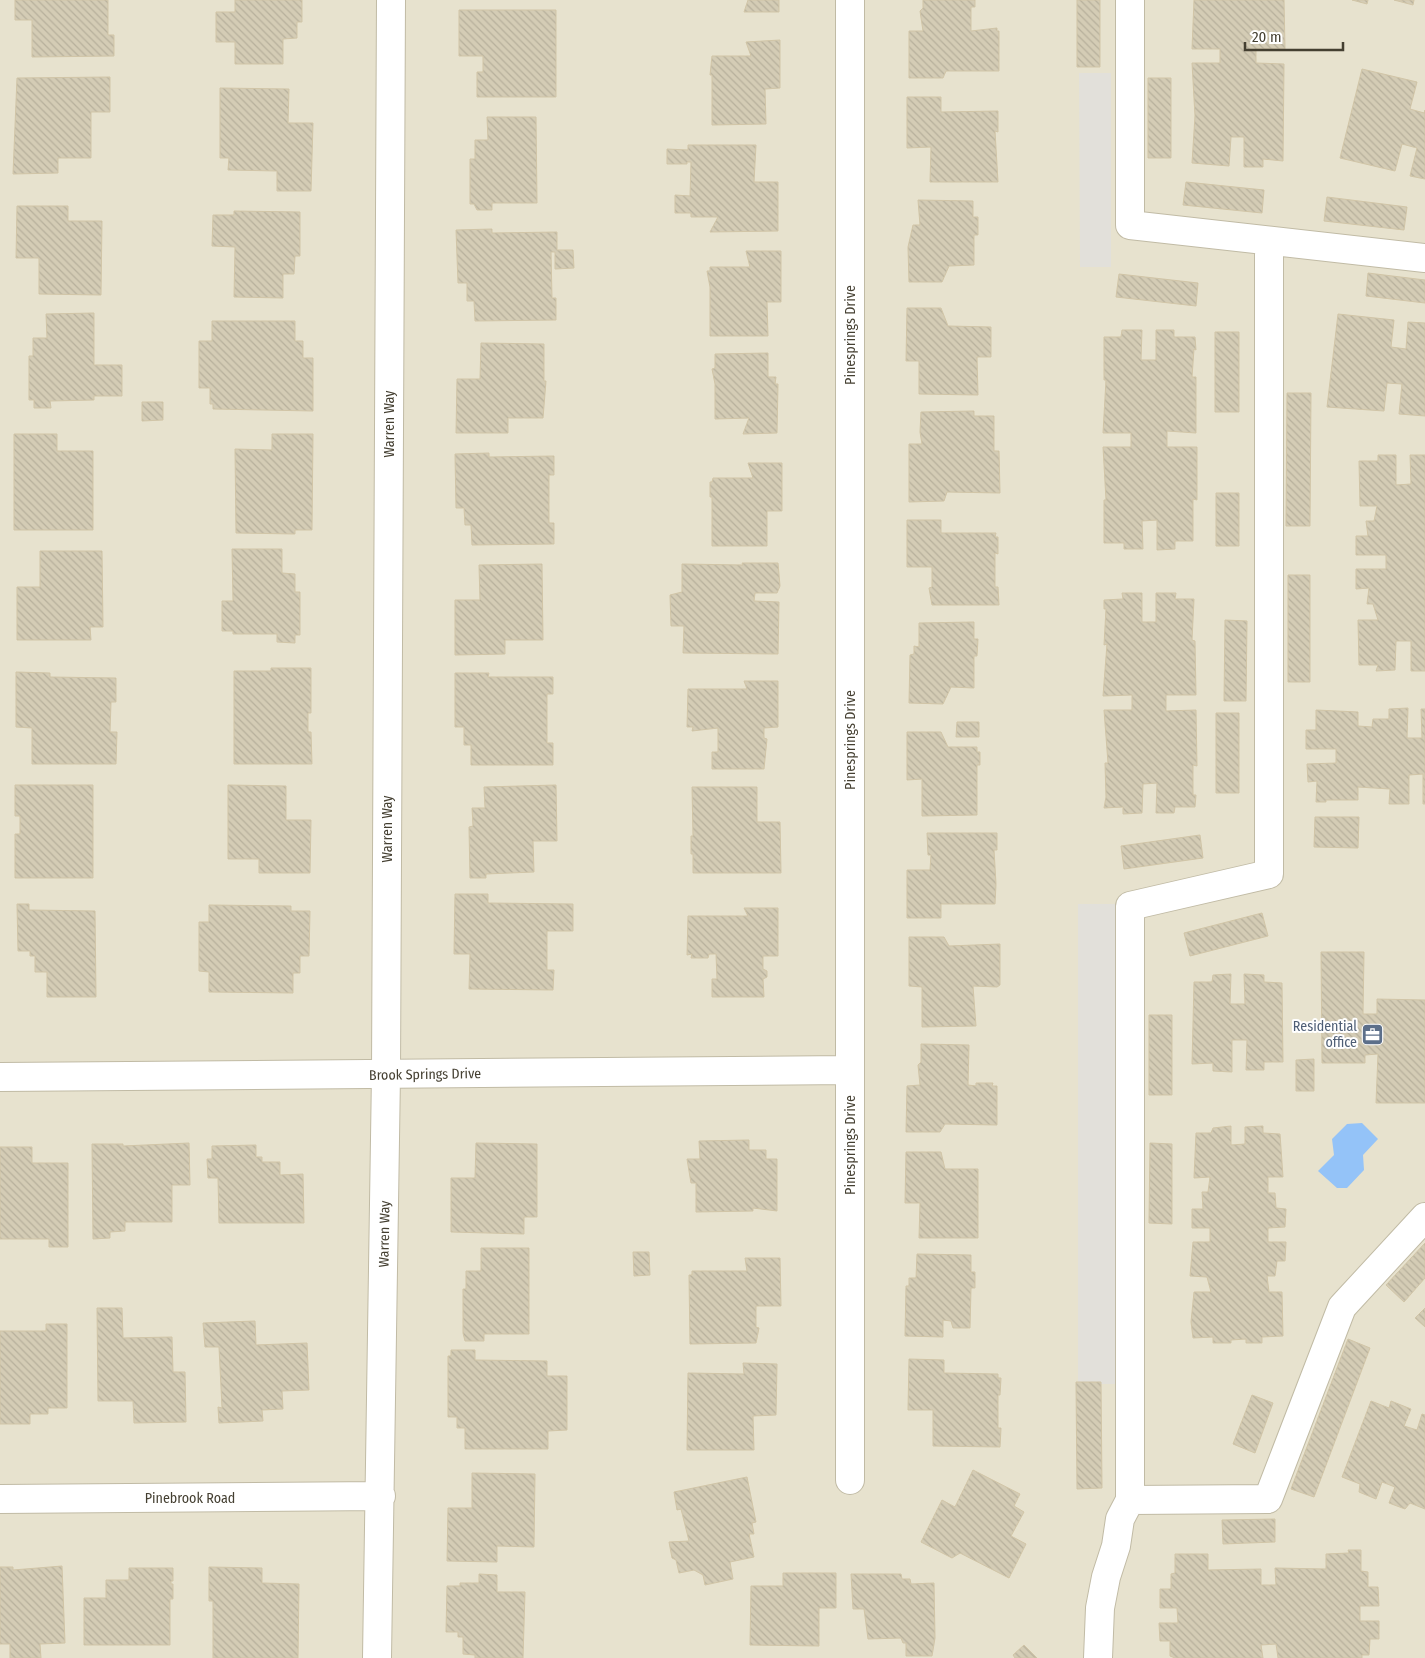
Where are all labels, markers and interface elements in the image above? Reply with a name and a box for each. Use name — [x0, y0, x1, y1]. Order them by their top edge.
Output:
scale bar — [1245, 20, 1342, 52]
text: 20 m — [1252, 28, 1282, 46]
street label: Pinesprings Drive — [842, 285, 859, 385]
street label: Warren Way — [381, 390, 398, 457]
street label: Pinesprings Drive — [842, 690, 859, 790]
street label: Warren Way — [379, 795, 396, 862]
place label: Residential office — [1293, 1018, 1357, 1051]
office icon: Residential office — [1361, 1022, 1385, 1046]
street label: Brook Springs Drive — [369, 1065, 481, 1084]
street label: Pinesprings Drive — [842, 1095, 859, 1195]
street label: Warren Way — [375, 1200, 394, 1268]
street label: Pinebrook Road — [145, 1490, 235, 1507]

